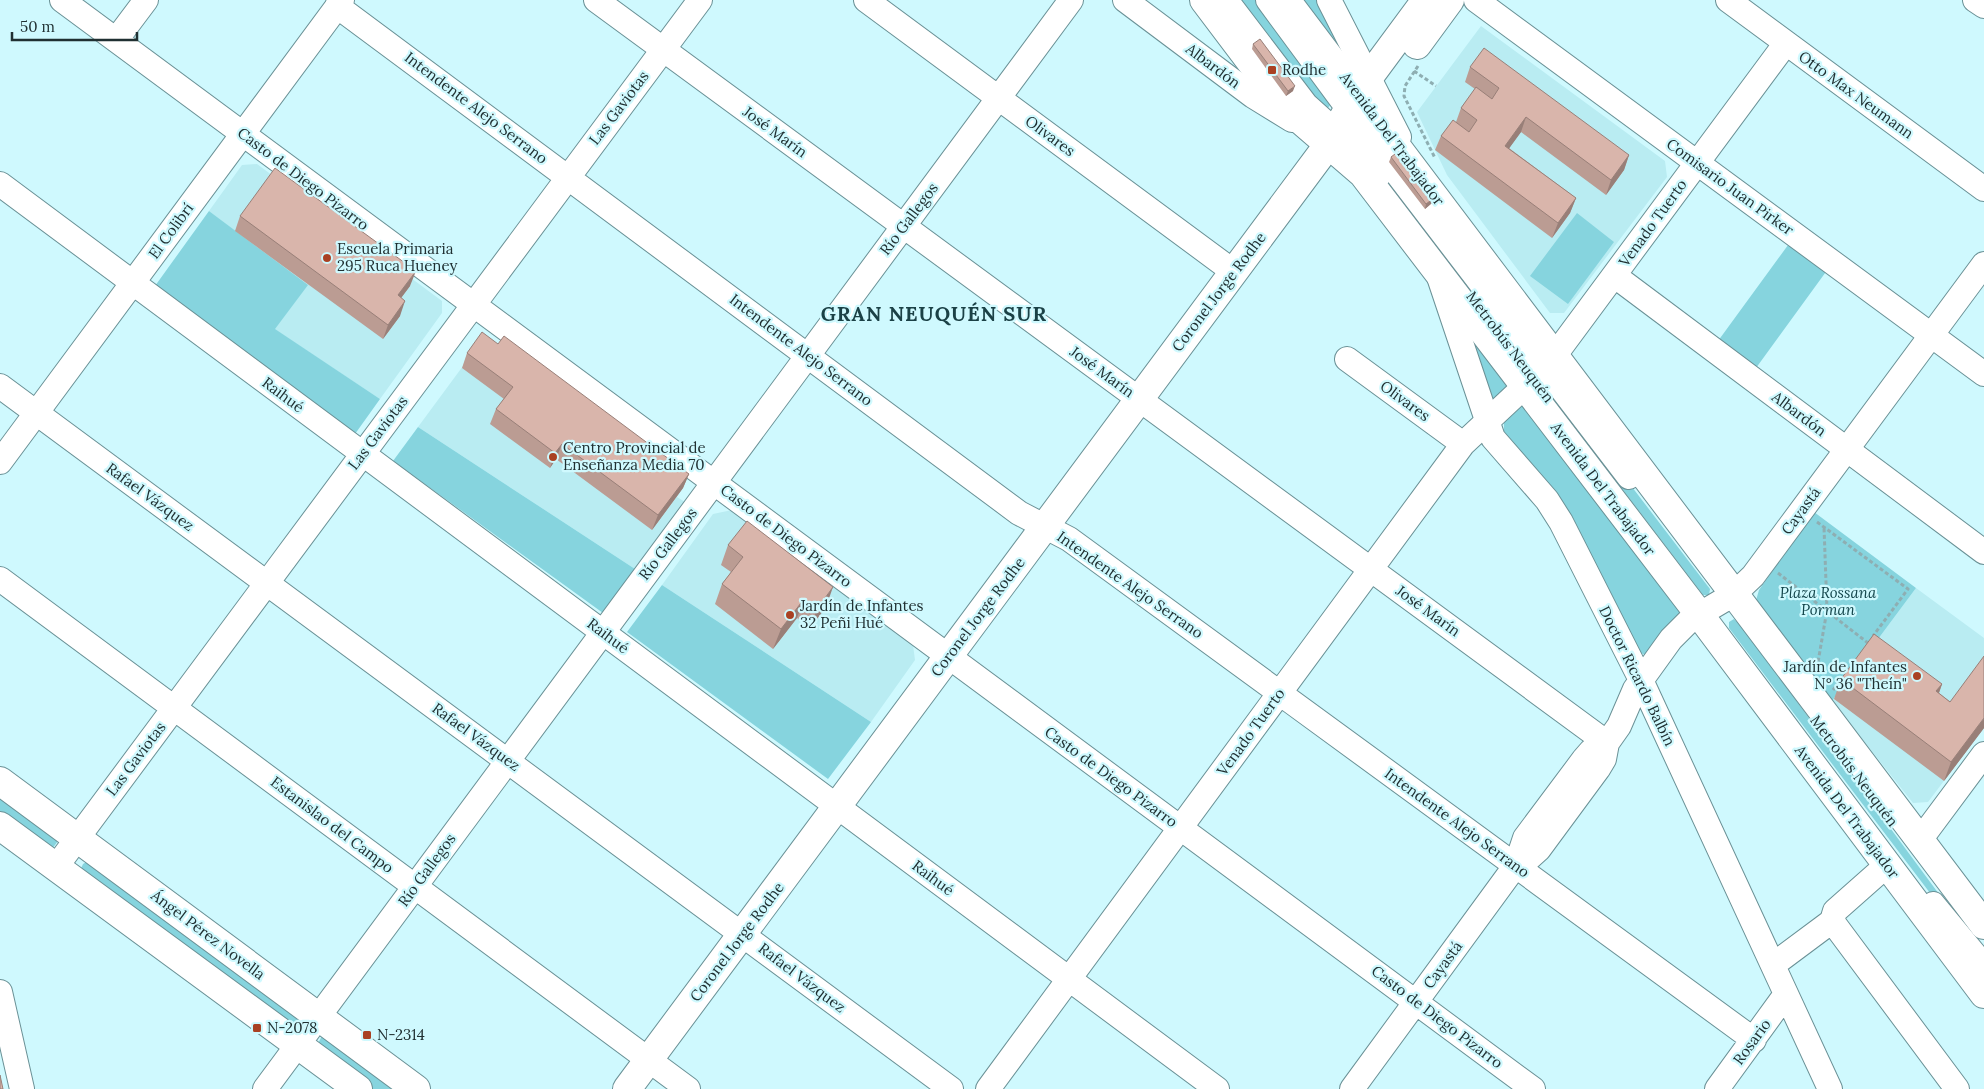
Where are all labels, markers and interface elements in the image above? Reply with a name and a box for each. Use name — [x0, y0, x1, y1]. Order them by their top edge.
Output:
scale bar — [12, 10, 138, 42]
text: 50 m — [20, 17, 55, 36]
street label: Albardón — [1182, 38, 1244, 92]
street label: Otto Max Neumann — [1795, 46, 1918, 143]
street label: Intendente Alejo Serrano — [401, 48, 552, 168]
place label: Rodhe — [1282, 60, 1326, 79]
marker: Rodhe — [1266, 64, 1278, 76]
street label: Las Gaviotas — [585, 67, 653, 148]
street label: Avenida Del Trabajador — [1335, 68, 1449, 209]
street label: José Marín — [739, 101, 811, 161]
street label: Olivares — [1022, 111, 1079, 160]
street label: Casto de Diego Pizarro — [234, 123, 373, 234]
street label: Comisario Juan Pirker — [1663, 134, 1798, 239]
street label: Venado Tuerto — [1614, 175, 1691, 271]
street label: Río Gallegos — [875, 179, 942, 259]
street label: El Colibrí — [144, 199, 197, 262]
street label: Coronel Jorge Rodhe — [1167, 228, 1270, 355]
place label: Escuela Primaria 295 Ruca Hueney — [337, 239, 458, 275]
marker: Escuela Primaria 295 Ruca Hueney — [321, 252, 333, 264]
street label: Metrobús Neuquén — [1462, 287, 1558, 406]
street label: Intendente Alejo Serrano — [726, 290, 877, 410]
district label: GRAN NEUQUÉN SUR — [821, 301, 1047, 326]
street label: José Marín — [1066, 341, 1138, 401]
street label: Raihué — [259, 373, 308, 416]
street label: Olivares — [1377, 376, 1434, 425]
street label: Albardón — [1768, 386, 1830, 440]
street label: Las Gaviotas — [344, 392, 412, 473]
street label: Avenida Del Trabajador — [1546, 418, 1660, 559]
place label: Centro Provincial de Enseñanza Media 70 — [563, 438, 706, 474]
marker: Centro Provincial de Enseñanza Media 70 — [547, 451, 559, 463]
street label: Rafael Vázquez — [103, 458, 198, 535]
street label: Casto de Diego Pizarro — [717, 480, 856, 591]
street label: Cayastá — [1777, 483, 1824, 538]
street label: Río Gallegos — [634, 504, 701, 584]
street label: Intendente Alejo Serrano — [1053, 527, 1207, 642]
street label: Coronel Jorge Rodhe — [926, 553, 1029, 680]
street label: José Marín — [1392, 580, 1464, 640]
park label: Plaza Rossana Porman — [1780, 583, 1877, 619]
place label: Jardín de Infantes 32 Peñi Hué — [799, 596, 924, 632]
street label: Doctor Ricardo Balbín — [1595, 603, 1680, 749]
marker: Jardín de Infantes 32 Peñi Hué — [784, 609, 796, 621]
street label: Raihué — [584, 614, 633, 657]
place label: Jardín de Infantes N° 36 "Theín" — [1783, 657, 1907, 693]
marker: Jardín de Infantes N° 36 "Theín" — [1911, 670, 1923, 682]
street label: Venado Tuerto — [1212, 684, 1289, 780]
street label: Rafael Vázquez — [429, 698, 524, 775]
street label: Metrobús Neuquén — [1806, 711, 1902, 830]
street label: Las Gaviotas — [102, 718, 170, 799]
street label: Casto de Diego Pizarro — [1041, 722, 1182, 831]
street label: Avenida Del Trabajador — [1790, 741, 1904, 882]
street label: Intendente Alejo Serrano — [1381, 764, 1534, 882]
street label: Estanislao del Campo — [267, 772, 398, 877]
street label: Río Gallegos — [394, 829, 460, 910]
street label: Raihué — [909, 856, 958, 899]
street label: Coronel Jorge Rodhe — [685, 878, 788, 1005]
street label: Ángel Pérez Novella — [147, 885, 269, 984]
street label: Cayastá — [1419, 937, 1466, 992]
street label: Rafael Vázquez — [755, 939, 850, 1017]
street label: Casto de Diego Pizarro — [1368, 961, 1507, 1072]
street label: Rosario — [1729, 1015, 1775, 1068]
place label: N-2078 — [267, 1018, 318, 1037]
marker: N-2078 — [251, 1022, 263, 1034]
place label: N-2314 — [377, 1025, 425, 1044]
marker: N-2314 — [361, 1029, 373, 1041]

